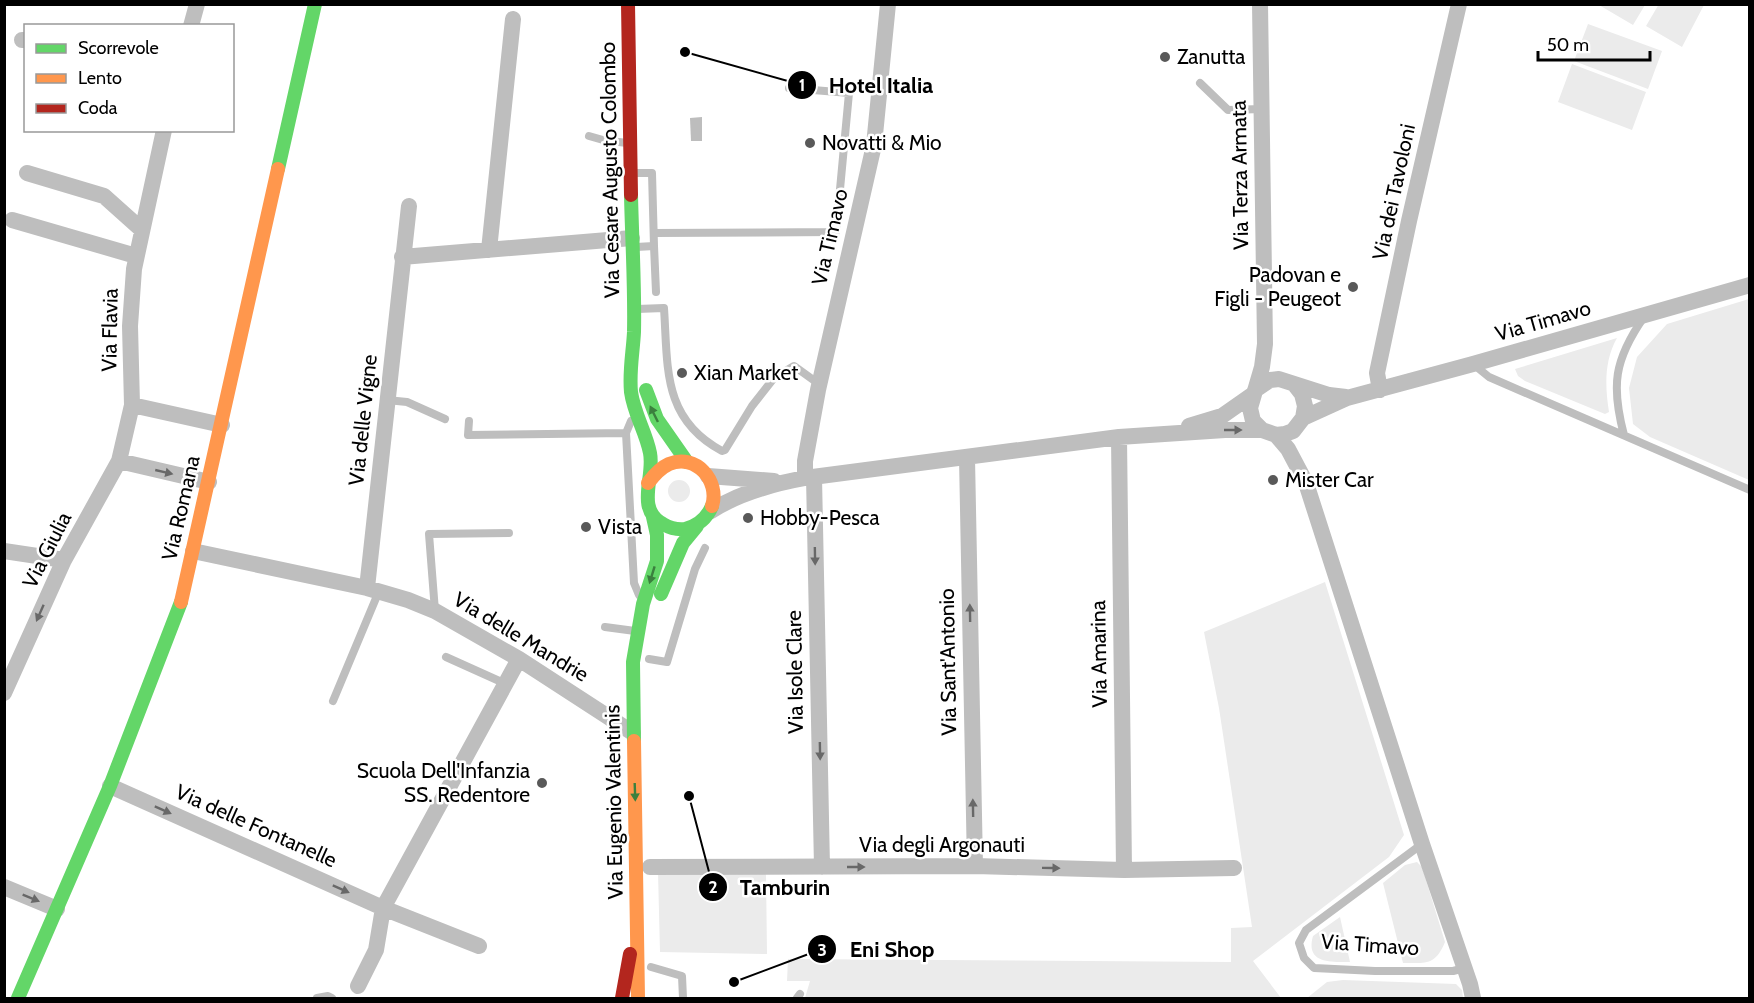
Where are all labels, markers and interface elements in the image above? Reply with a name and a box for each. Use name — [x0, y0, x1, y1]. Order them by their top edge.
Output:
legend — [24, 24, 234, 132]
scale bar — [1538, 24, 1650, 62]
text: 50 m — [1547, 34, 1589, 56]
text: Scorrevole — [78, 37, 159, 59]
street label: Via Cesare Augusto Colombo — [595, 42, 624, 298]
place label: Zanutta — [1177, 44, 1245, 69]
marker: Zanutta — [1158, 50, 1172, 64]
callout: Hotel Italia — [787, 65, 945, 105]
text: Lento — [78, 67, 122, 89]
text: Hotel Italia — [829, 72, 933, 99]
text: 1 — [799, 74, 805, 96]
text: Coda — [78, 97, 118, 119]
street label: Via Terza Armata — [1226, 100, 1253, 250]
street label: Via dei Tavoloni — [1367, 122, 1420, 262]
place label: Novatti & Mio — [822, 130, 942, 155]
marker: Novatti & Mio — [803, 136, 817, 150]
street label: Via Timavo — [806, 186, 853, 288]
place label: Padovan e Figli - Peugeot — [1214, 262, 1341, 311]
marker: Padovan e Figli - Peugeot — [1346, 280, 1360, 294]
street label: Via Flavia — [96, 288, 123, 372]
street label: Via Timavo — [1492, 295, 1594, 346]
street label: Via delle Vigne — [343, 353, 382, 487]
place label: Xian Market — [694, 360, 798, 385]
marker: Xian Market — [675, 366, 689, 380]
one-way arrow — [649, 405, 658, 422]
one-way arrow — [1224, 425, 1243, 435]
street label: Via Romana — [156, 453, 205, 563]
one-way arrow — [155, 467, 173, 477]
place label: Mister Car — [1285, 467, 1374, 492]
marker: Mister Car — [1266, 473, 1280, 487]
place label: Hobby-Pesca — [760, 505, 879, 530]
street label: Via Giulia — [17, 508, 76, 592]
marker: Hobby-Pesca — [741, 511, 755, 525]
place label: Vista — [598, 514, 642, 539]
marker: Vista — [579, 520, 593, 534]
one-way arrow — [810, 547, 820, 566]
one-way arrow — [647, 566, 656, 584]
street label: Via delle Mandrie — [449, 586, 593, 687]
street label: Via Sant'Antonio — [934, 588, 961, 736]
street label: Via Amarina — [1085, 600, 1112, 708]
one-way arrow — [965, 603, 975, 622]
one-way arrow — [36, 605, 45, 622]
street label: Via Isole Clare — [781, 610, 808, 734]
street label: Via Eugenio Valentinis — [599, 704, 628, 900]
one-way arrow — [815, 742, 824, 761]
place label: Scuola Dell'Infanzia SS. Redentore — [357, 758, 530, 807]
marker: Scuola Dell'Infanzia SS. Redentore — [535, 776, 549, 790]
street label: Via delle Fontanelle — [172, 779, 341, 872]
one-way arrow — [630, 782, 639, 801]
one-way arrow — [969, 798, 978, 817]
one-way arrow — [154, 805, 172, 815]
street label: Via degli Argonauti — [859, 832, 1025, 857]
one-way arrow — [846, 862, 865, 872]
one-way arrow — [1041, 863, 1060, 873]
callout: Tamburin — [698, 867, 843, 907]
text: Tamburin — [740, 874, 830, 901]
text: 2 — [708, 876, 718, 898]
one-way arrow — [332, 885, 350, 895]
one-way arrow — [22, 894, 40, 903]
callout: Eni Shop — [807, 929, 946, 969]
street label: Via Timavo — [1320, 929, 1420, 960]
text: Eni Shop — [850, 936, 934, 963]
text: 3 — [817, 939, 827, 961]

